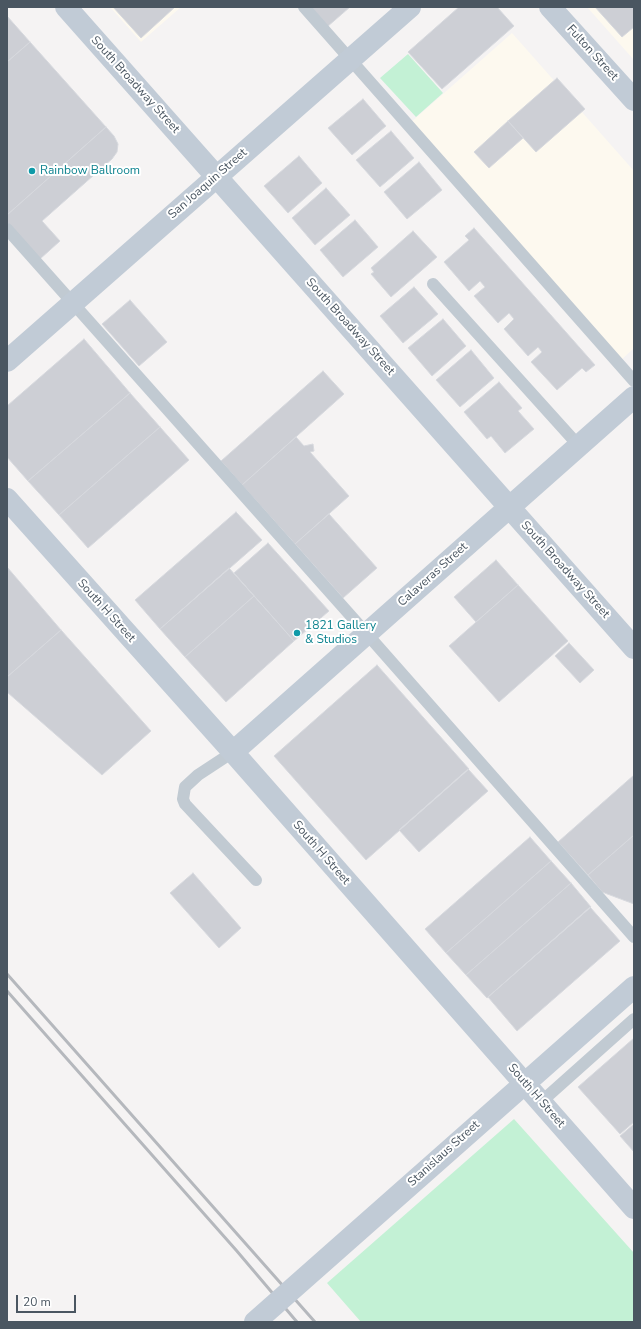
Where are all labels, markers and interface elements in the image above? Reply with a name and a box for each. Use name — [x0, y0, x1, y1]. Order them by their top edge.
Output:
street label: Fulton Street — [563, 22, 621, 84]
street label: South Broadway Street — [88, 34, 182, 136]
street label: San Joaquin Street — [166, 146, 250, 222]
place label: Rainbow Ballroom — [40, 164, 140, 178]
marker: Rainbow Ballroom — [27, 166, 37, 176]
street label: South Broadway Street — [303, 276, 397, 378]
street label: South Broadway Street — [518, 519, 612, 621]
street label: Calaveras Street — [395, 540, 471, 610]
street label: South H Street — [74, 577, 138, 645]
place label: 1821 Gallery & Studios — [305, 619, 376, 647]
marker: 1821 Gallery & Studios — [292, 628, 302, 638]
street label: South H Street — [289, 818, 353, 888]
street label: South H Street — [504, 1061, 568, 1131]
street label: Stanislaus Street — [405, 1118, 483, 1190]
scale bar — [18, 1287, 78, 1313]
text: 20 m — [23, 1294, 51, 1310]

